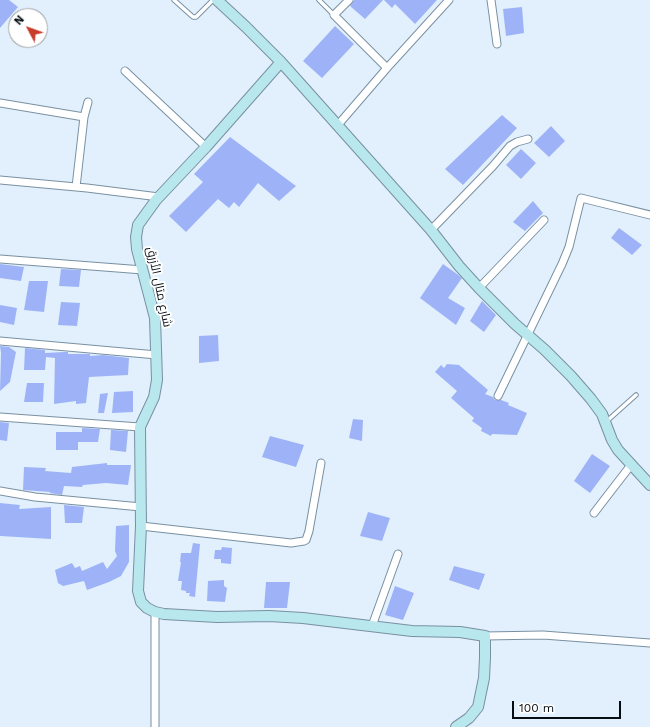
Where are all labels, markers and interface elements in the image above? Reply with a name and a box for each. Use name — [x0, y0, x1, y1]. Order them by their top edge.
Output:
north arrow — [8, 8, 48, 48]
text: N — [12, 13, 27, 28]
street label: شارع متال الأزرق — [143, 245, 175, 329]
scale bar — [514, 693, 623, 719]
text: 100 m — [519, 701, 554, 715]

